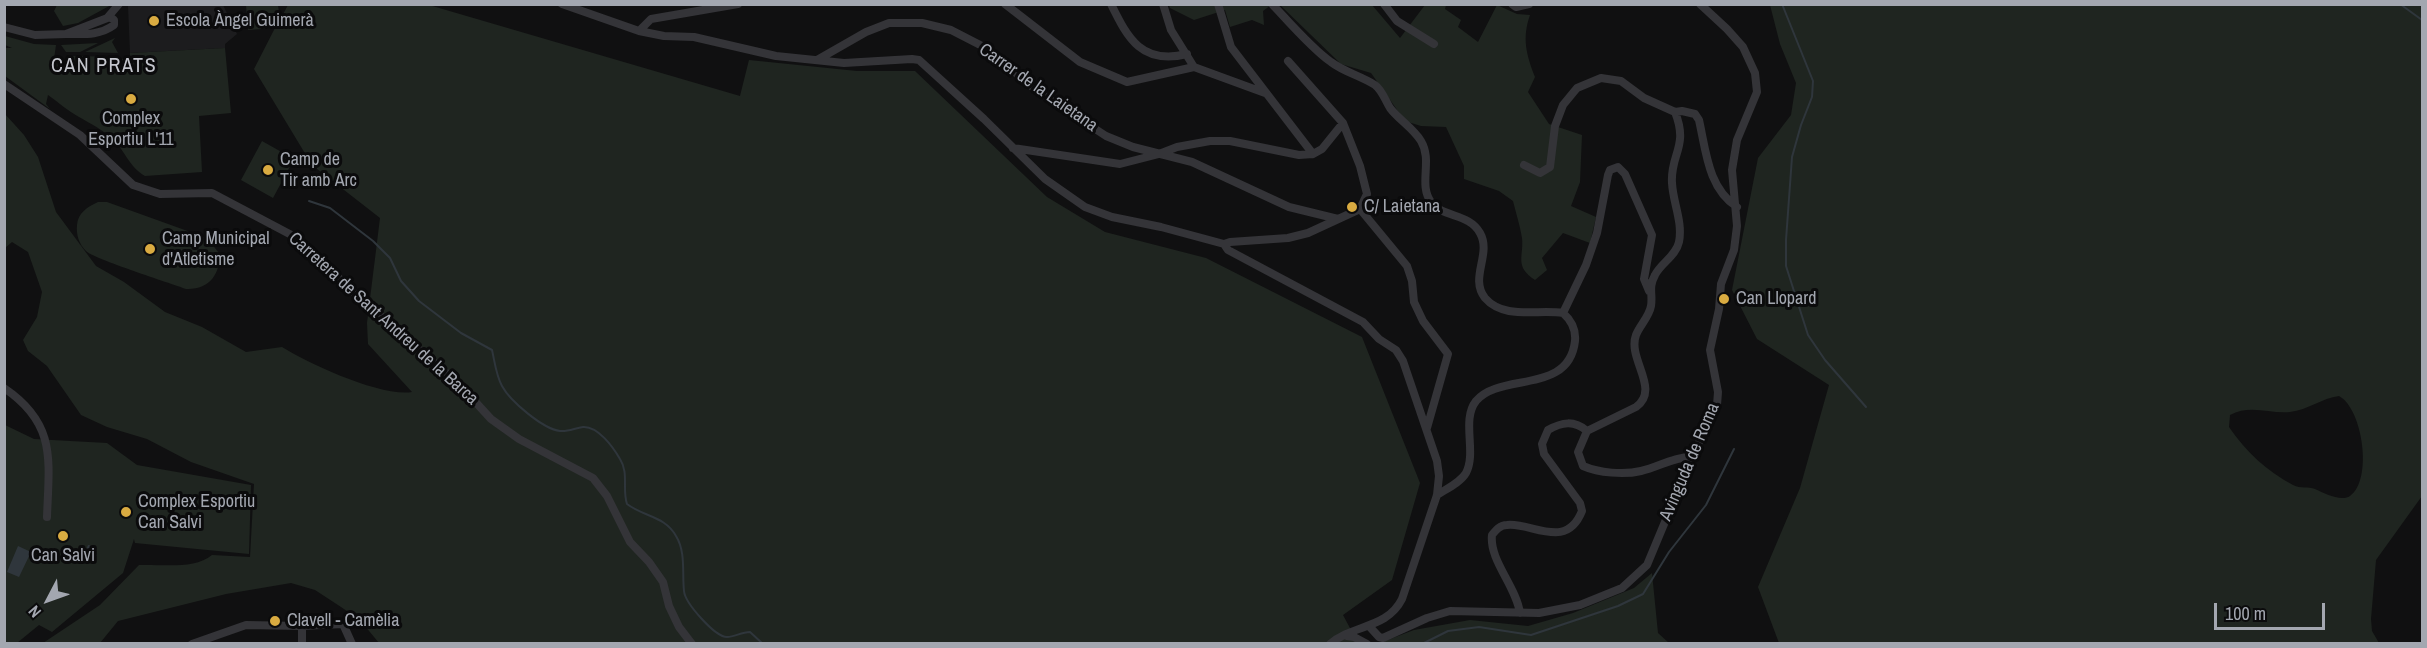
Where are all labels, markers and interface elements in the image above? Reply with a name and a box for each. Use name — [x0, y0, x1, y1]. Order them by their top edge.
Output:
place label: Escola Àngel Guimerà — [166, 10, 314, 32]
marker: Escola Àngel Guimerà — [147, 14, 161, 28]
street label: Carrer de la Laietana — [975, 39, 1101, 137]
district label: CAN PRATS — [51, 55, 157, 79]
marker: Complex Esportiu L'11 — [124, 92, 138, 106]
place label: Complex Esportiu L'11 — [88, 108, 174, 150]
place label: Camp de Tir amb Arc — [280, 149, 357, 192]
marker: Camp de Tir amb Arc — [261, 163, 275, 177]
place label: C/ Laietana — [1364, 196, 1440, 218]
marker: C/ Laietana — [1345, 200, 1359, 214]
place label: Camp Municipal d'Atletisme — [162, 228, 269, 270]
street label: Carretera de Sant Andreu de la Barca — [284, 228, 482, 410]
marker: Camp Municipal d'Atletisme — [143, 242, 157, 256]
place label: Can Llopard — [1736, 288, 1816, 310]
marker: Can Llopard — [1717, 292, 1731, 306]
street label: Avinguda de Roma — [1655, 400, 1725, 524]
place label: Complex Esportiu Can Salvi — [138, 491, 255, 534]
marker: Complex Esportiu Can Salvi — [119, 505, 133, 519]
marker: Can Salvi — [56, 529, 70, 543]
place label: Can Salvi — [31, 545, 95, 567]
north arrow — [18, 570, 78, 630]
scale bar — [2217, 591, 2328, 629]
text: N — [23, 601, 46, 623]
text: 100 m — [2225, 601, 2266, 626]
place label: Clavell - Camèlia — [287, 610, 399, 632]
marker: Clavell - Camèlia — [268, 614, 282, 628]

